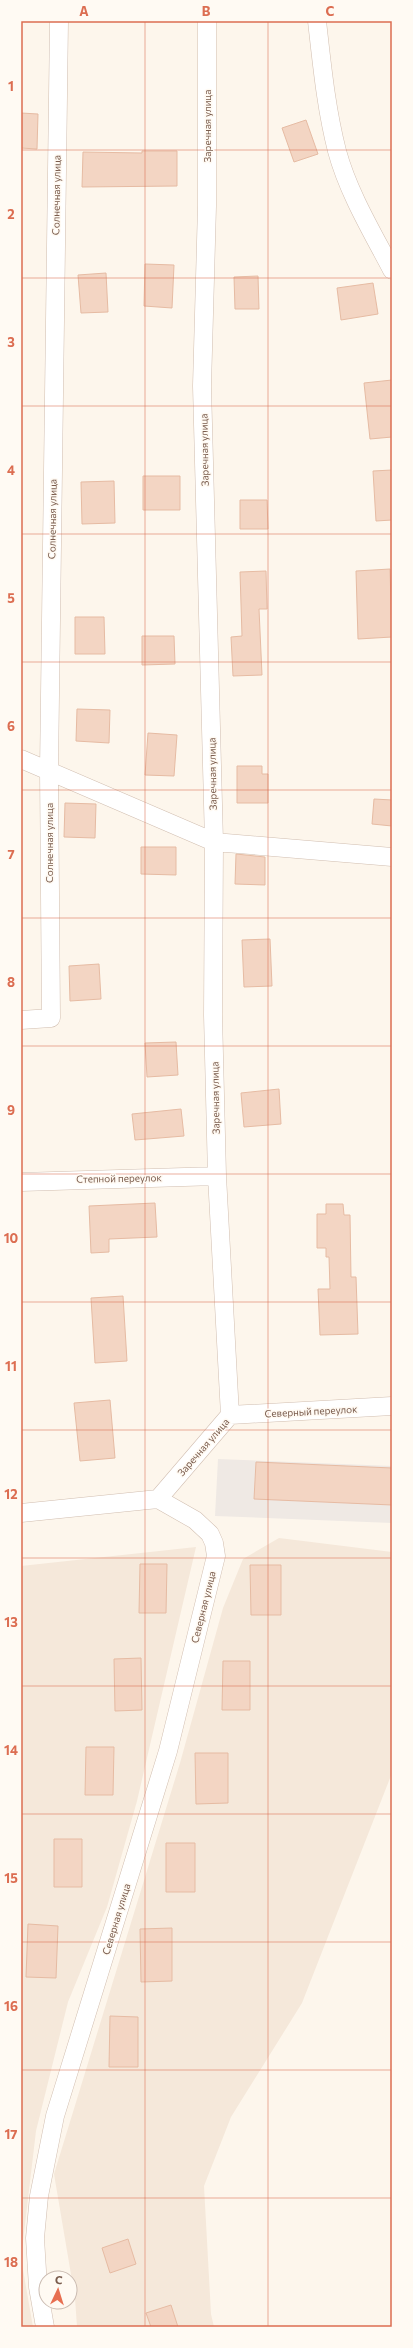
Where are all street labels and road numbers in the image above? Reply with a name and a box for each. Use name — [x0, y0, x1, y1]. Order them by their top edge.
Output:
street label: Заречная улица — [201, 90, 213, 162]
street label: Солнечная улица — [49, 155, 63, 235]
street label: Заречная улица — [197, 414, 211, 486]
street label: Солнечная улица — [45, 479, 59, 559]
street label: Заречная улица — [205, 738, 219, 810]
street label: Солнечная улица — [43, 803, 55, 883]
street label: Заречная улица — [208, 1062, 222, 1134]
street label: Степной переулок — [76, 1171, 163, 1185]
street label: Северный переулок — [264, 1403, 358, 1419]
street label: Заречная улица — [175, 1416, 231, 1478]
street label: Северная улица — [188, 1570, 218, 1644]
street label: Северная улица — [99, 1882, 133, 1956]

